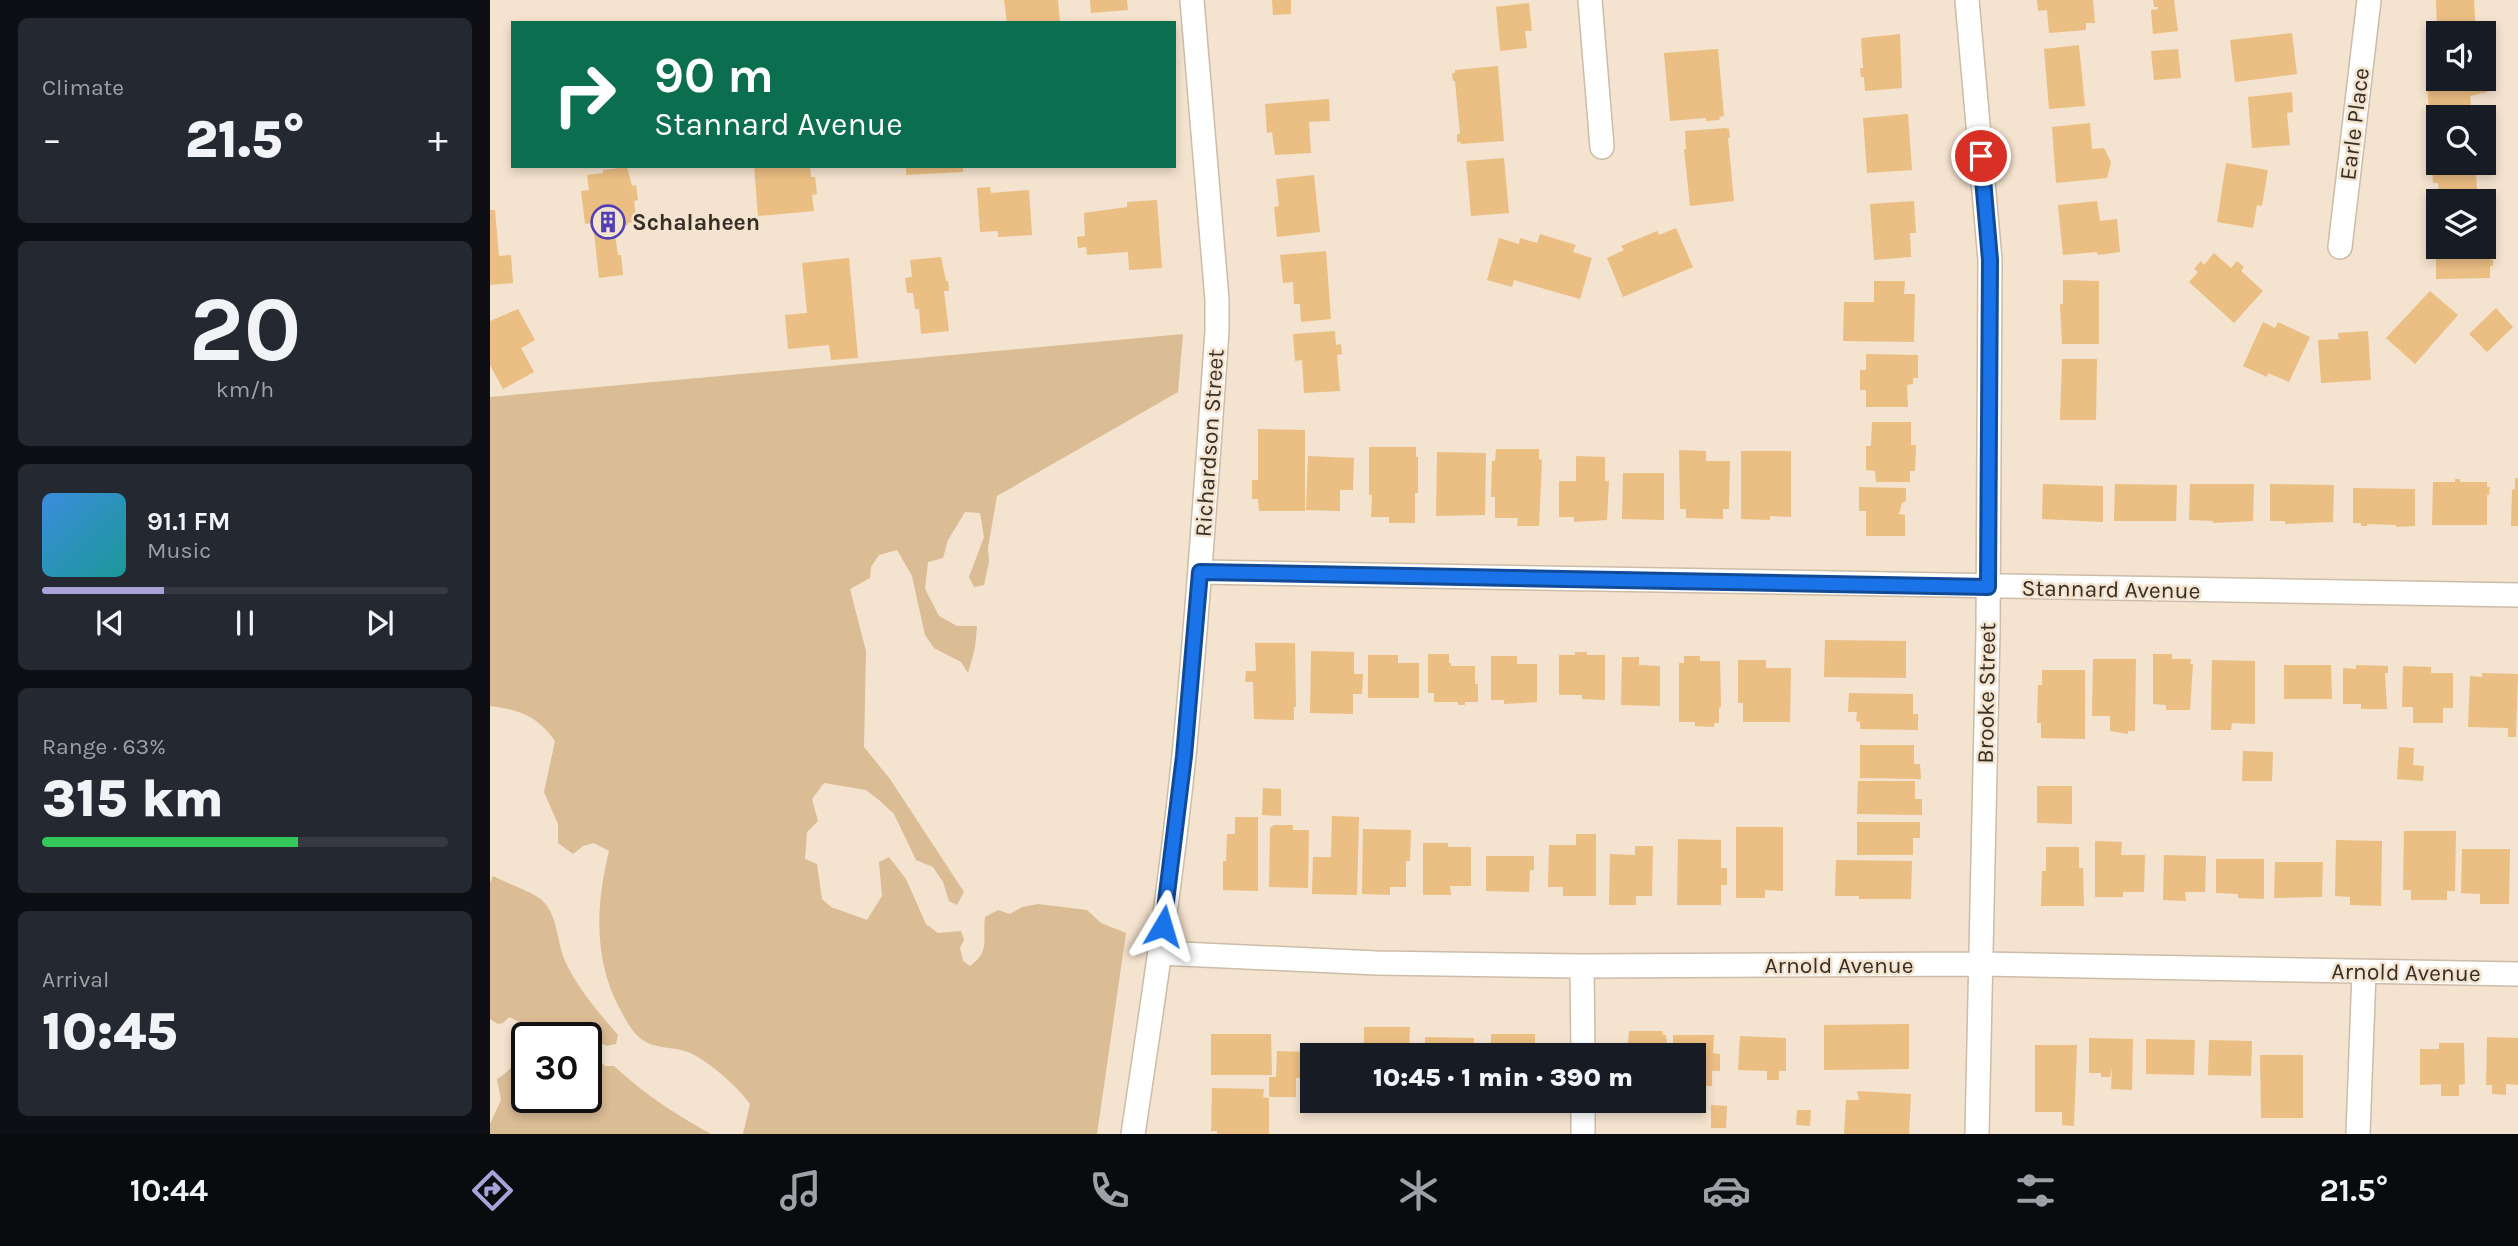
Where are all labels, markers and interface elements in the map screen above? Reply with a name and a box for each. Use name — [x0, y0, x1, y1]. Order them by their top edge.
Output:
map controls — [2426, 21, 2496, 259]
button: sound — [2426, 21, 2496, 91]
text: 90 m — [654, 47, 774, 104]
icon: right — [539, 49, 630, 140]
street label: Earle Place — [2334, 66, 2375, 182]
text: Climate — [42, 74, 124, 101]
button: search — [2426, 105, 2496, 175]
text: Stannard Avenue — [654, 106, 903, 143]
text: 21.5° — [185, 109, 305, 170]
text: − — [42, 117, 62, 162]
text: + — [428, 117, 448, 162]
pin — [1951, 126, 2011, 186]
icon: arrive — [1962, 137, 2000, 175]
button: layers — [2426, 189, 2496, 259]
building icon: Schalaheen — [589, 203, 627, 241]
place label: Schalaheen — [632, 209, 760, 236]
text: 20 — [189, 277, 301, 383]
street label: Richardson Street — [1189, 348, 1230, 538]
text: km/h — [216, 376, 274, 403]
text: 91.1 FM — [147, 506, 231, 537]
text: Music — [147, 537, 211, 564]
street label: Stannard Avenue — [2021, 574, 2201, 605]
icon: previous — [91, 604, 129, 642]
icon: pause — [226, 604, 264, 642]
icon: next — [361, 604, 399, 642]
street label: Brooke Street — [1972, 622, 2001, 764]
text: Range · 63% — [42, 733, 166, 760]
text: 315 km — [42, 768, 224, 829]
position arrow — [1126, 889, 1200, 963]
street label: Arnold Avenue — [1764, 952, 1914, 979]
street label: Arnold Avenue — [2331, 958, 2481, 987]
text: Arrival — [42, 966, 109, 993]
text: 10:45 — [42, 1001, 177, 1062]
speed limit sign: 30 — [511, 1022, 602, 1113]
text: 10:45 · 1 min · 390 m — [1373, 1062, 1633, 1093]
icon: directions — [468, 1166, 517, 1215]
icon: music — [776, 1166, 825, 1215]
icon: phone — [1085, 1166, 1134, 1215]
icon: climate — [1394, 1166, 1443, 1215]
icon: car — [1702, 1166, 1751, 1215]
icon: filters — [2011, 1166, 2060, 1215]
text: 10:44 — [130, 1172, 208, 1209]
text: 21.5° — [2319, 1172, 2388, 1209]

